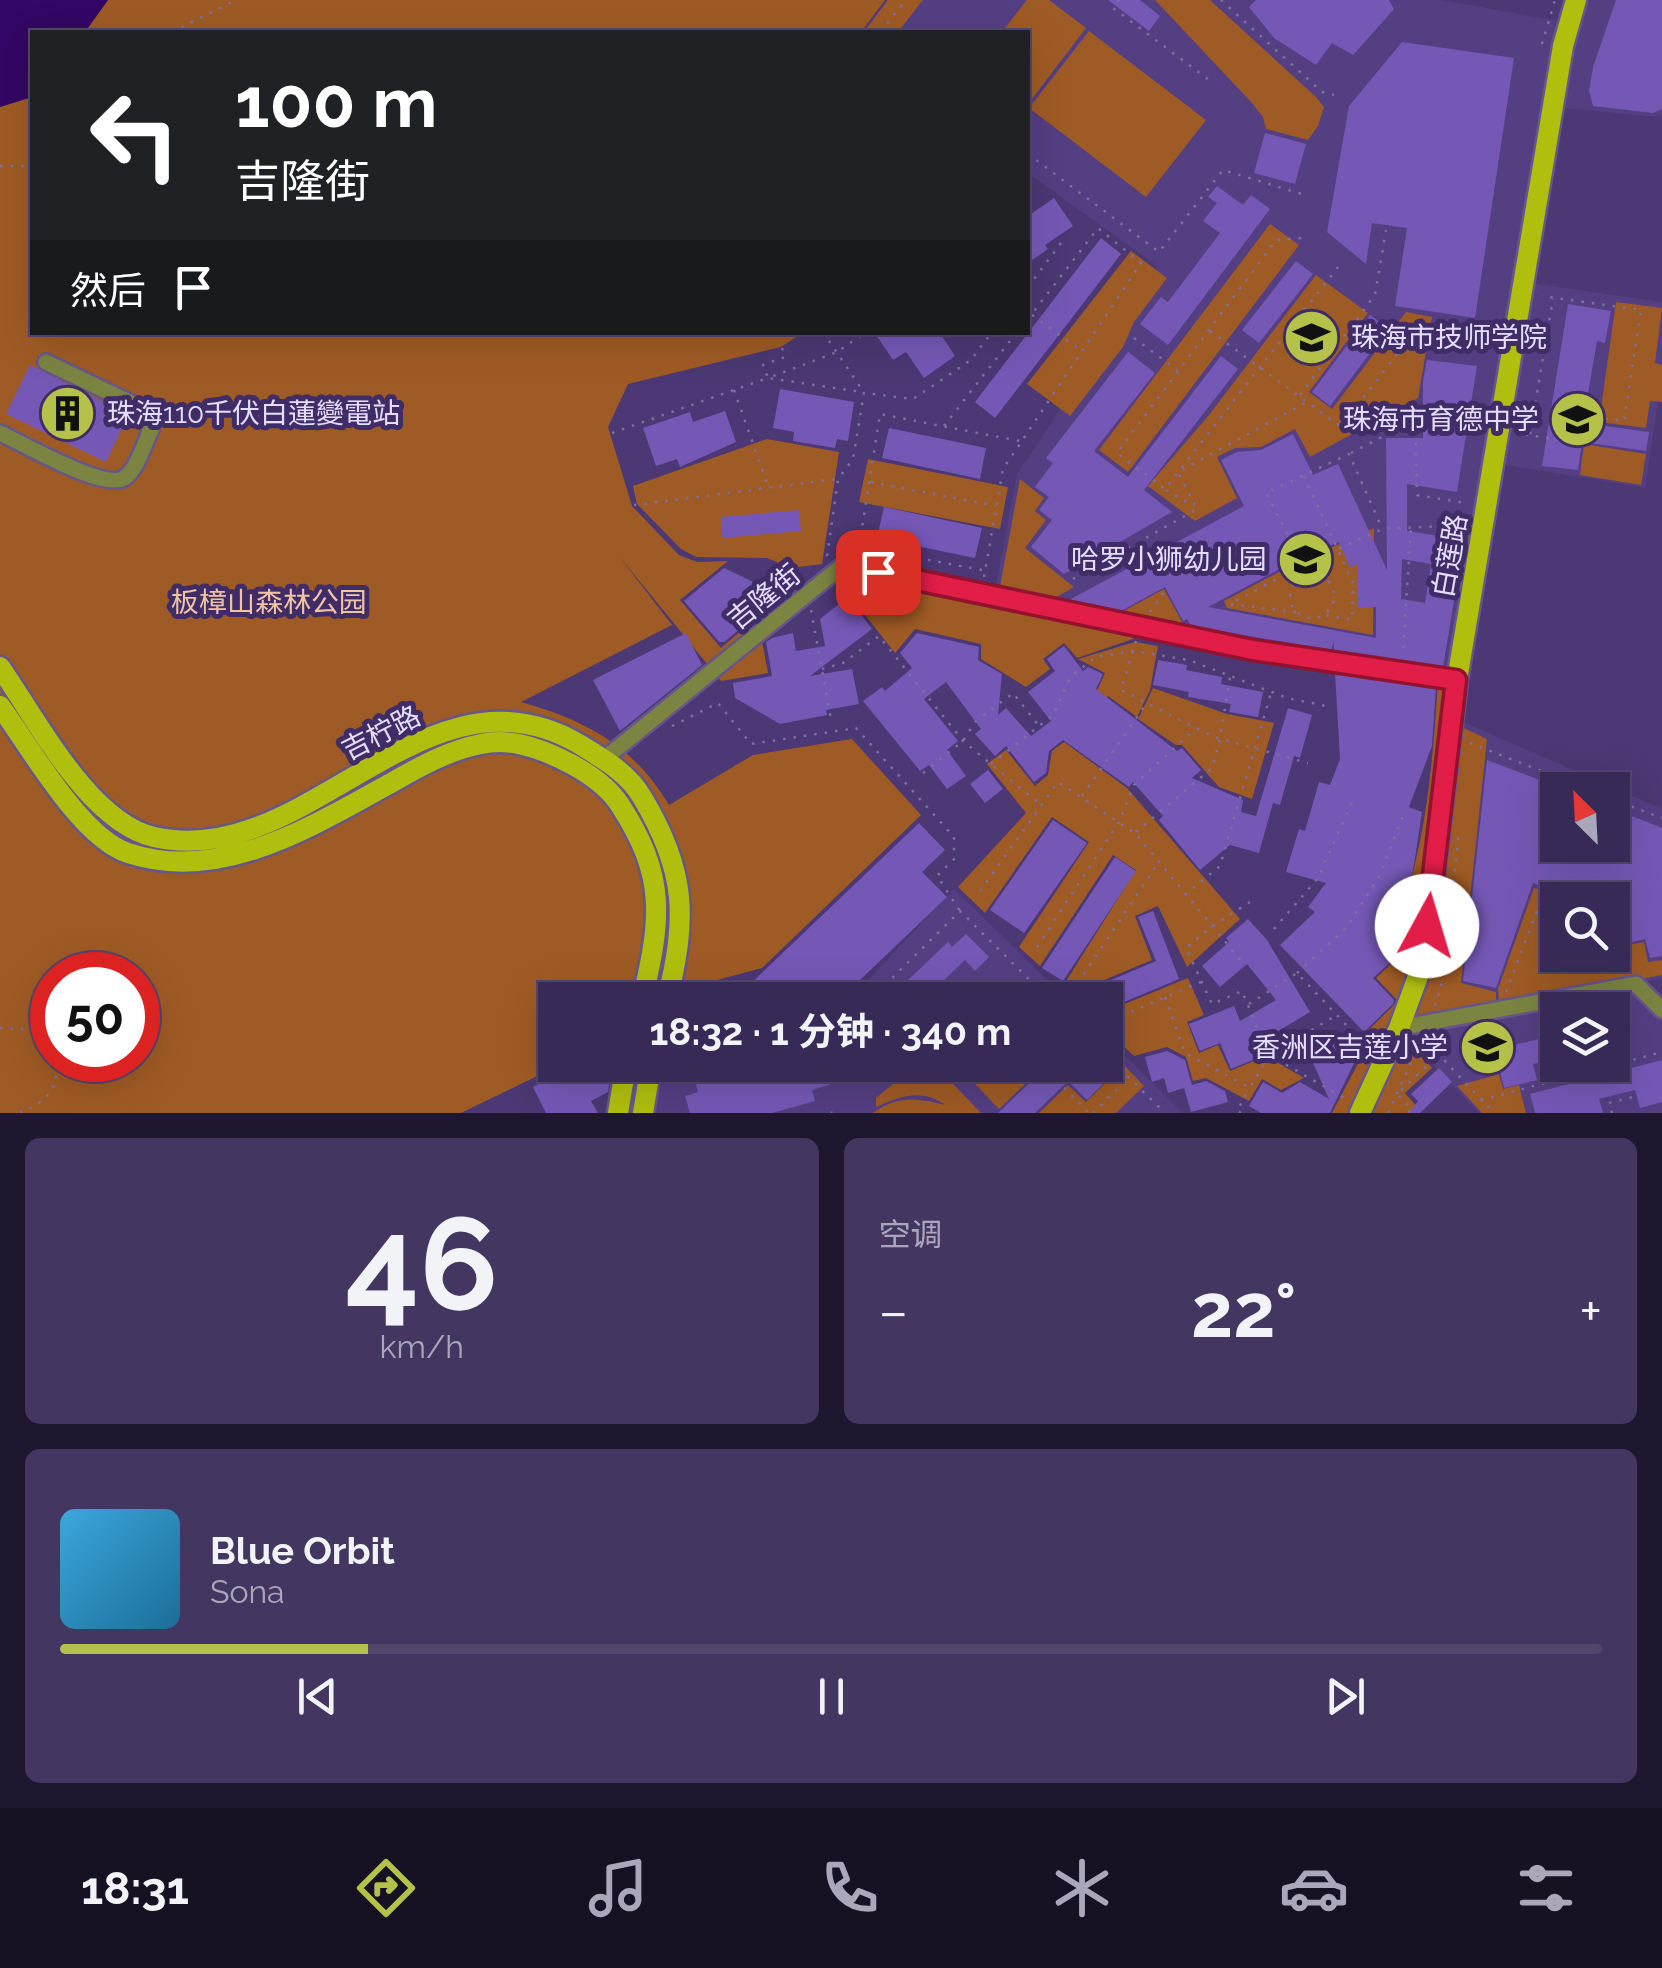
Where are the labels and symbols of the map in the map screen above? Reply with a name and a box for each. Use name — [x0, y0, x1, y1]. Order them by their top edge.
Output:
school or university icon: 珠海市技师学院 — [1282, 307, 1342, 367]
place label: 珠海市技师学院 — [1351, 321, 1547, 354]
building icon: 珠海110千伏白蓮變電站 — [38, 383, 98, 443]
school or university icon: 珠海市育德中学 — [1548, 389, 1608, 449]
place label: 珠海110千伏白蓮變電站 — [107, 397, 400, 430]
place label: 珠海市育德中学 — [1343, 403, 1539, 436]
street label: 白莲路 — [1426, 512, 1474, 600]
school or university icon: 哈罗小狮幼儿园 — [1276, 529, 1336, 589]
pin — [836, 530, 921, 615]
place label: 哈罗小狮幼儿园 — [1071, 543, 1267, 576]
street label: 吉隆街 — [721, 558, 807, 636]
park label: 板樟山森林公园 — [171, 586, 367, 619]
street label: 吉柠路 — [336, 699, 426, 767]
north arrow — [1540, 772, 1630, 862]
position arrow — [1375, 874, 1479, 978]
speed limit sign: 50 — [30, 952, 160, 1082]
school or university icon: 香洲区吉莲小学 — [1457, 1017, 1517, 1077]
place label: 香洲区吉莲小学 — [1252, 1031, 1448, 1064]

